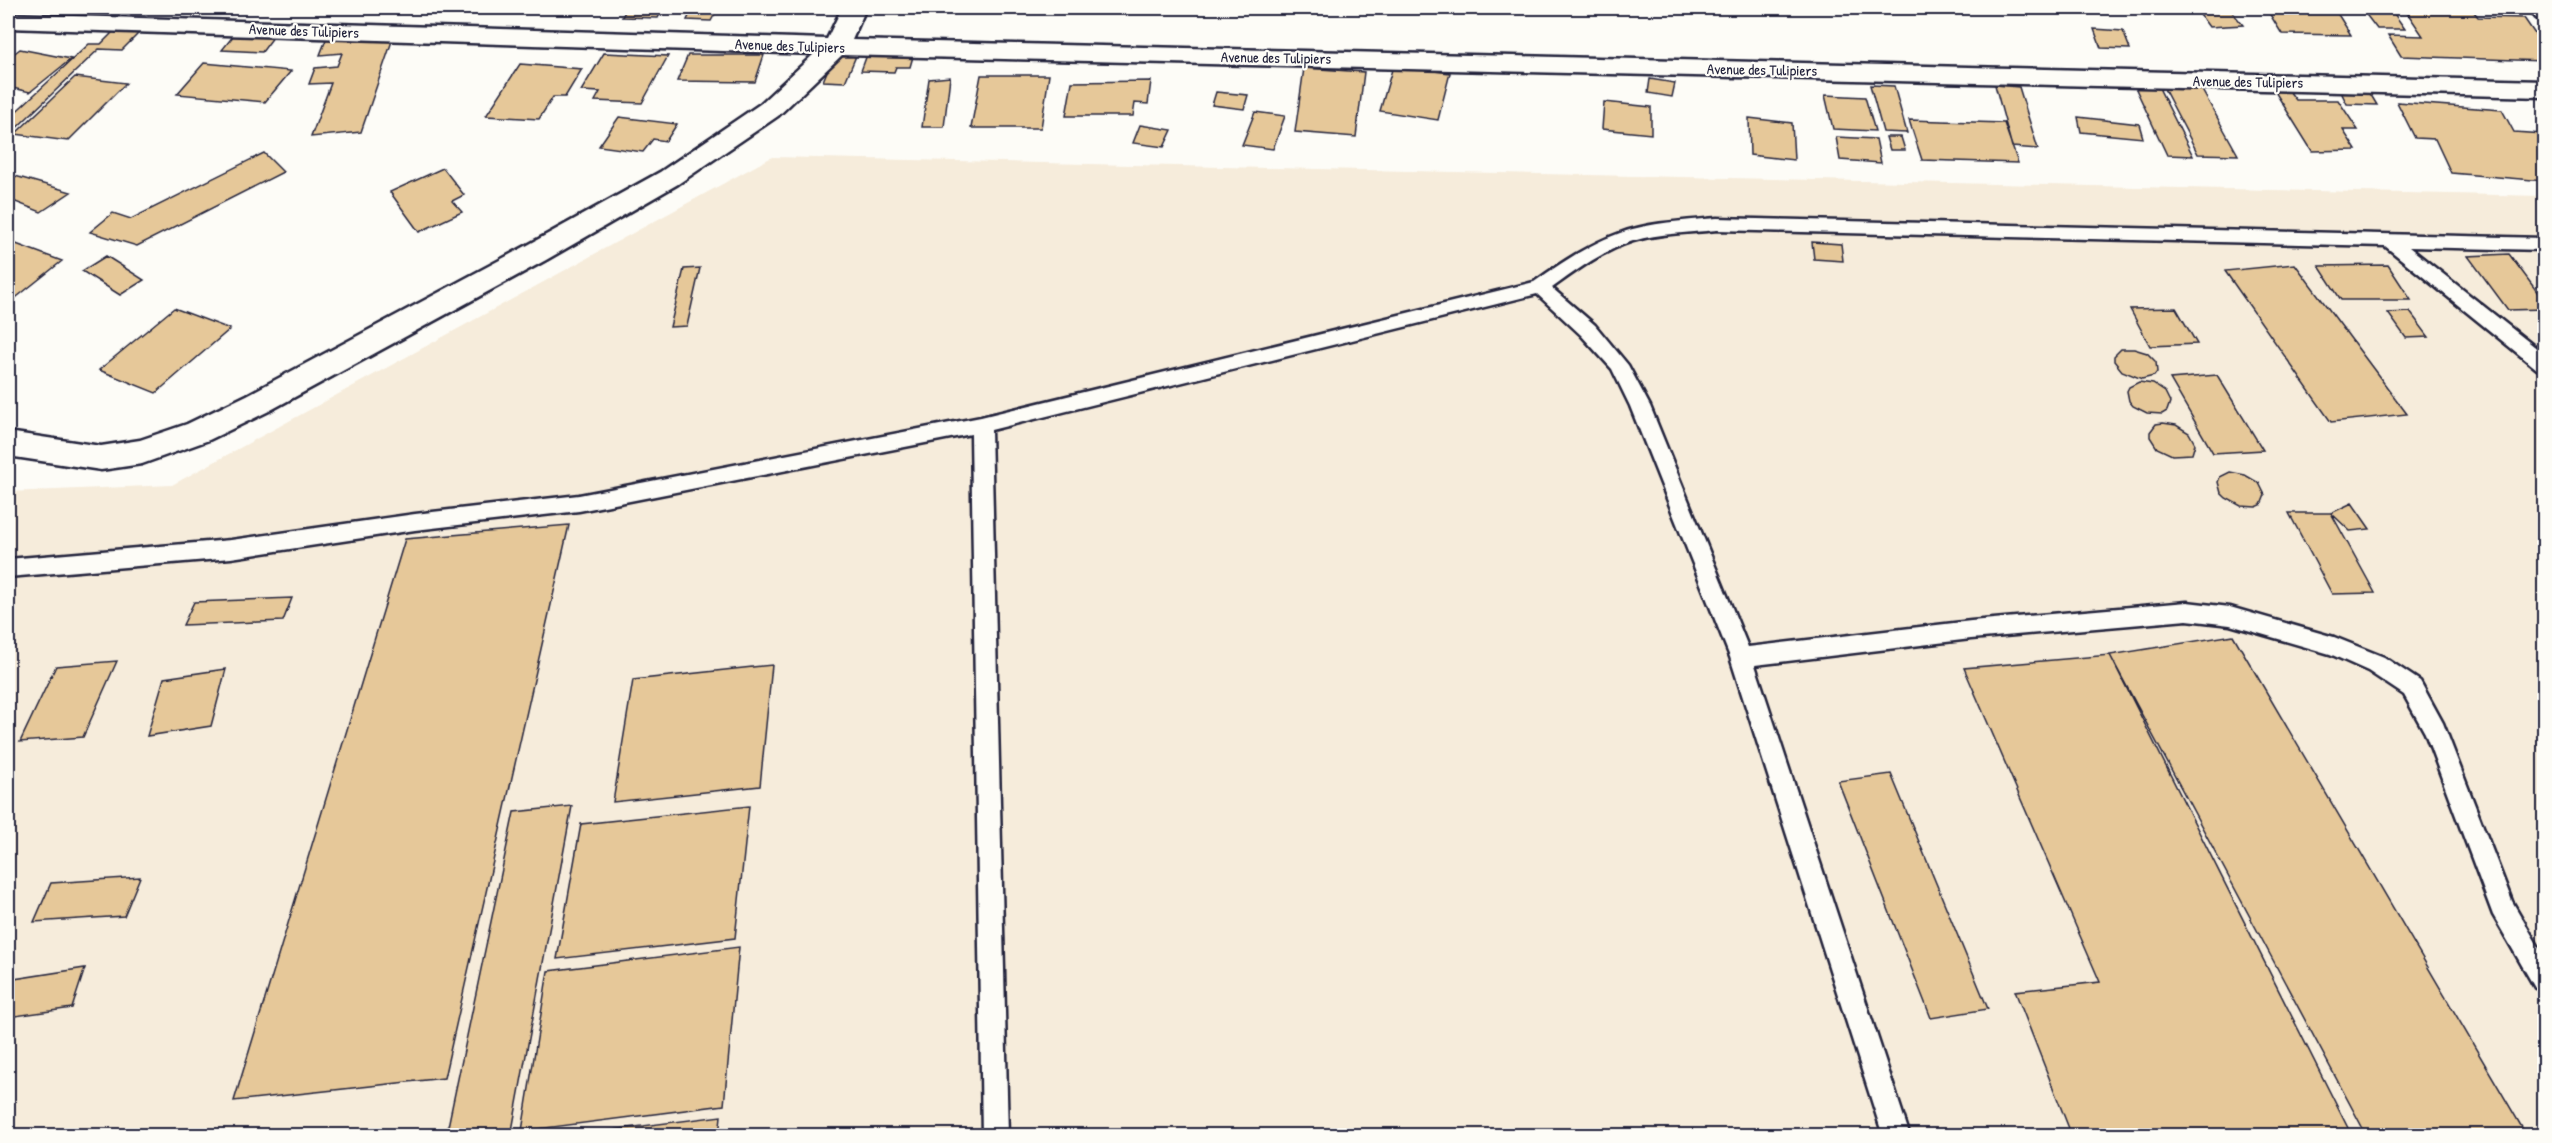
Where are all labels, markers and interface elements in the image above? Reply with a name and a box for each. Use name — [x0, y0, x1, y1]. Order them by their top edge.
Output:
street label: Avenue des Tulipiers — [249, 18, 360, 43]
street label: Avenue des Tulipiers — [735, 33, 846, 58]
street label: Avenue des Tulipiers — [1221, 46, 1332, 69]
street label: Avenue des Tulipiers — [1707, 58, 1818, 81]
street label: Avenue des Tulipiers — [2193, 70, 2304, 93]

